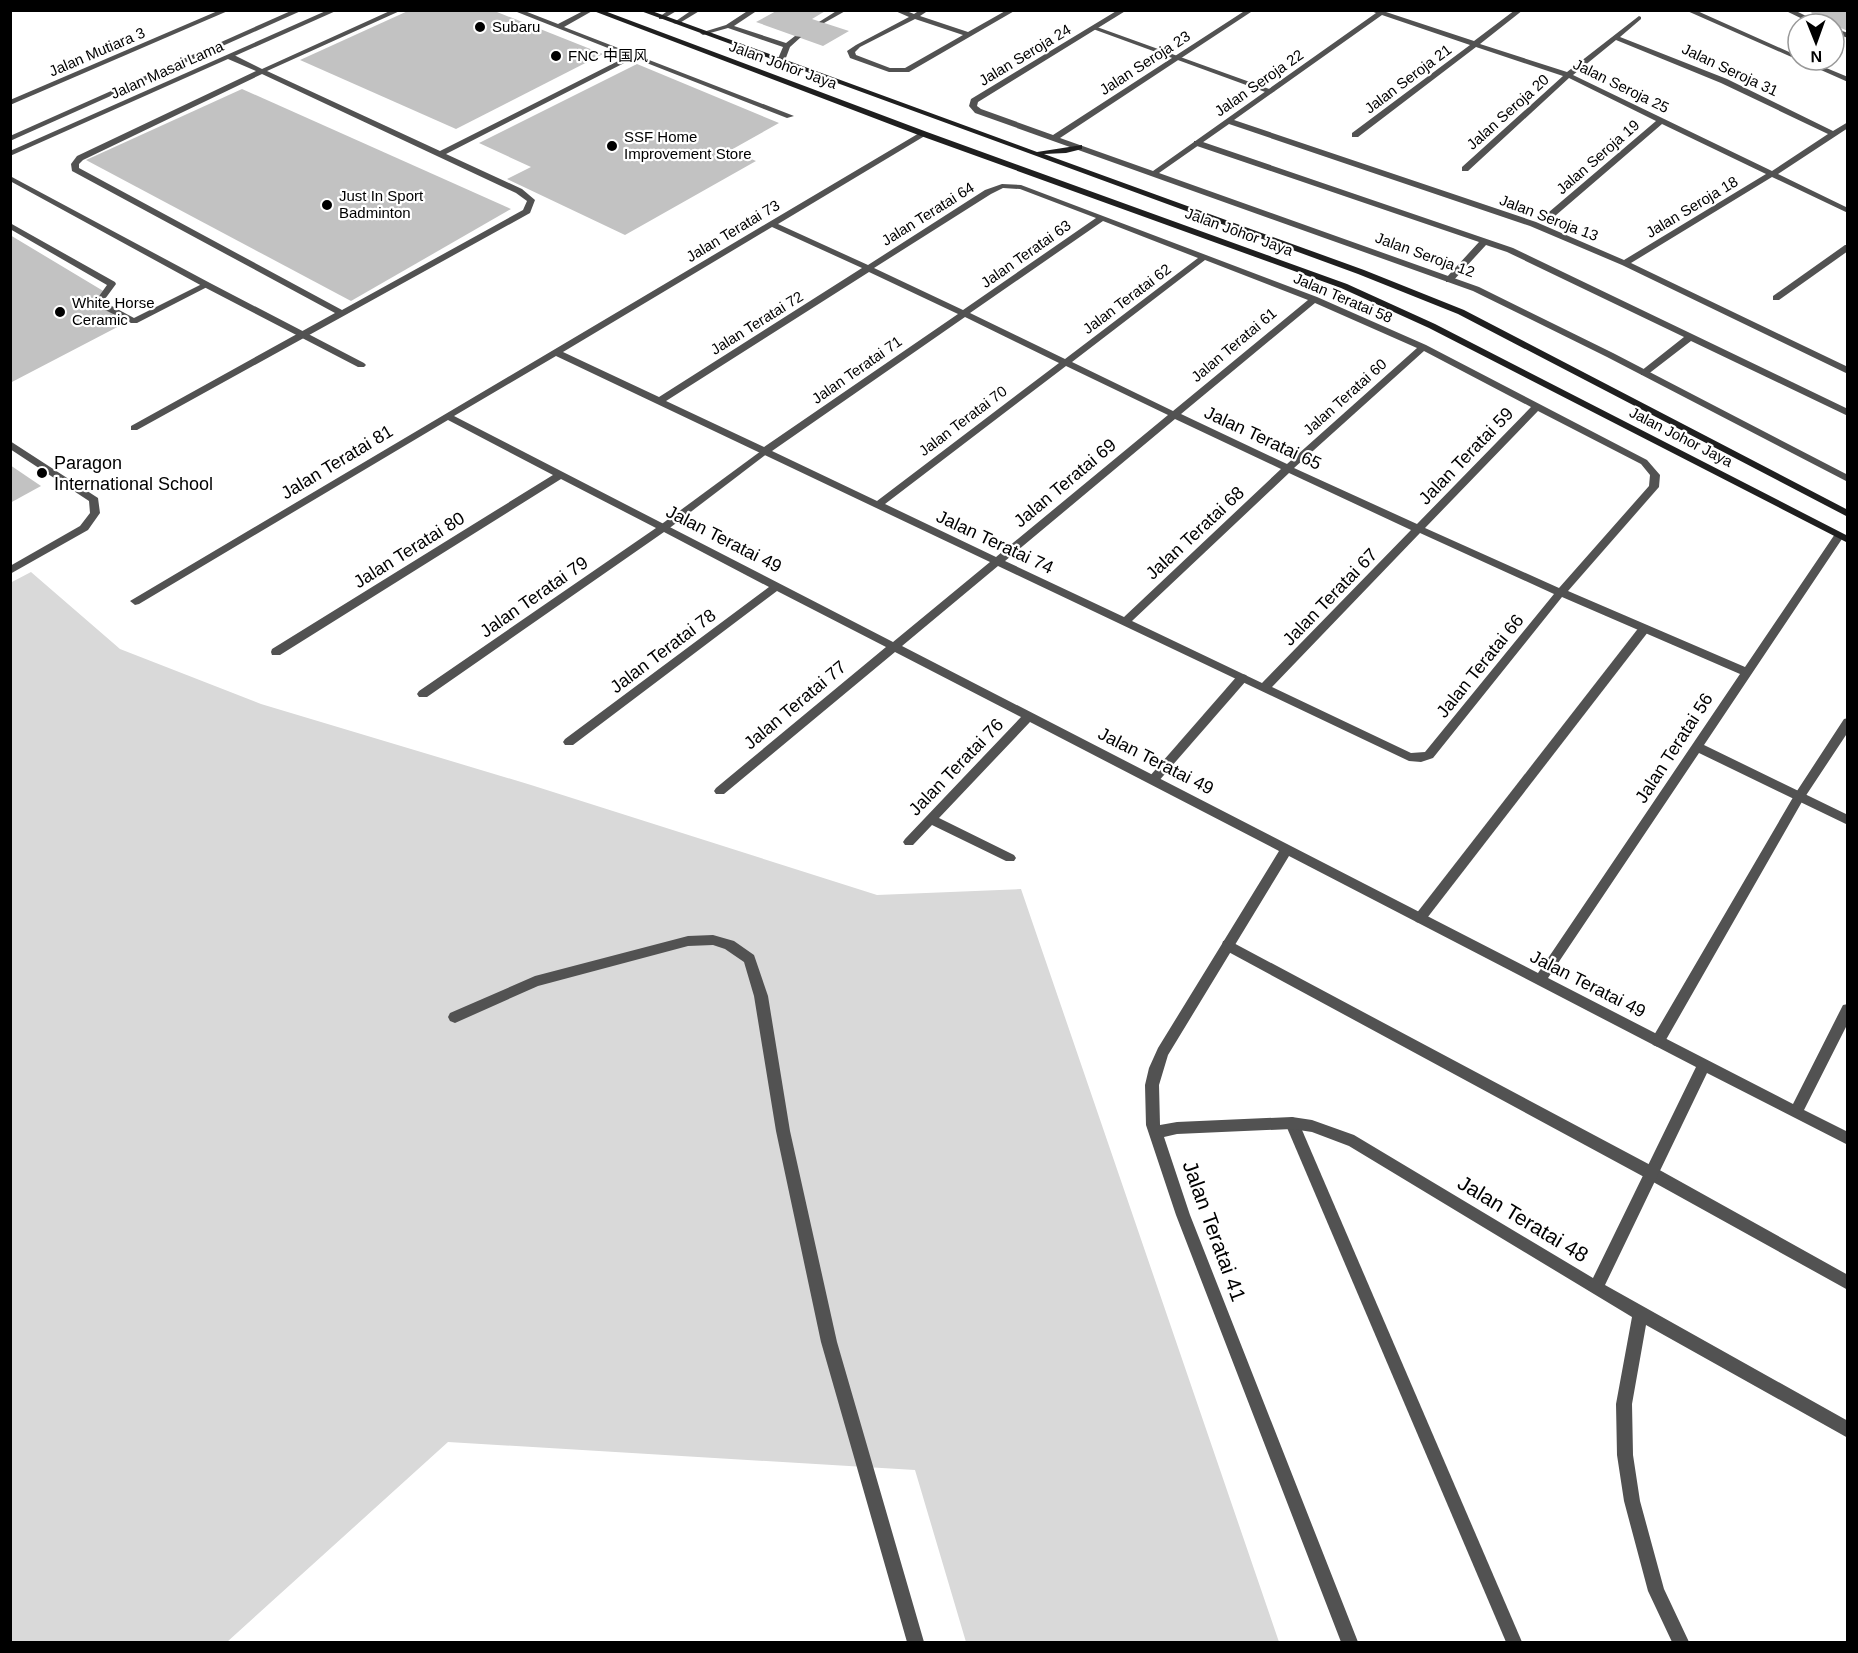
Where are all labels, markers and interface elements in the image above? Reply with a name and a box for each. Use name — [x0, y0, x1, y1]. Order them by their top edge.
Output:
north arrow — [1786, 12, 1846, 72]
place label: Subaru — [492, 18, 540, 35]
marker: Subaru — [473, 20, 487, 34]
street label: Jalan Seroja 24 — [976, 20, 1074, 89]
street label: Jalan Mutiara 3 — [46, 24, 147, 79]
street label: Jalan Seroja 23 — [1096, 27, 1193, 98]
street label: Jalan Masai Lama — [108, 37, 226, 102]
street label: Jalan Johor Jaya — [727, 37, 840, 92]
street label: Jalan Seroja 21 — [1361, 40, 1454, 117]
street label: Jalan Seroja 31 — [1679, 40, 1781, 99]
street label: Jalan Seroja 22 — [1211, 46, 1306, 119]
place label: FNC 中国风 — [568, 47, 648, 64]
text: N — [1810, 48, 1822, 65]
marker: FNC 中国风 — [549, 49, 563, 63]
street label: Jalan Seroja 25 — [1571, 55, 1672, 116]
street label: Jalan Seroja 20 — [1463, 70, 1552, 153]
street label: Jalan Seroja 19 — [1553, 116, 1643, 197]
place label: SSF Home Improvement Store — [624, 128, 752, 162]
marker: SSF Home Improvement Store — [605, 139, 619, 153]
street label: Jalan Seroja 18 — [1643, 172, 1741, 241]
street label: Jalan Teratai 64 — [878, 178, 977, 249]
place label: Just In Sport Badminton — [339, 187, 424, 221]
street label: Jalan Seroja 13 — [1497, 191, 1601, 244]
street label: Jalan Teratai 73 — [683, 196, 782, 265]
marker: Just In Sport Badminton — [320, 198, 334, 212]
street label: Jalan Johor Jaya — [1183, 204, 1296, 259]
street label: Jalan Teratai 63 — [978, 216, 1074, 291]
street label: Jalan Seroja 12 — [1373, 229, 1477, 280]
street label: Jalan Teratai 62 — [1079, 260, 1174, 337]
street label: Jalan Teratai 58 — [1291, 269, 1395, 326]
street label: Jalan Teratai 72 — [707, 287, 806, 358]
place label: White Horse Ceramic — [72, 294, 155, 328]
street label: Jalan Teratai 61 — [1188, 304, 1280, 385]
marker: White Horse Ceramic — [53, 305, 67, 319]
street label: Jalan Teratai 71 — [809, 332, 905, 407]
street label: Jalan Teratai 60 — [1300, 355, 1390, 438]
street label: Jalan Teratai 70 — [915, 382, 1010, 459]
street label: Jalan Teratai 65 — [1201, 402, 1325, 474]
street label: Jalan Teratai 59 — [1415, 403, 1517, 509]
street label: Jalan Johor Jaya — [1627, 403, 1736, 470]
street label: Jalan Teratai 81 — [278, 421, 396, 503]
street label: Jalan Teratai 69 — [1010, 435, 1120, 531]
place label: Paragon International School — [54, 453, 213, 494]
marker: Paragon International School — [35, 466, 49, 480]
street label: Jalan Teratai 68 — [1142, 482, 1248, 584]
street label: Jalan Teratai 49 — [663, 501, 785, 577]
street label: Jalan Teratai 74 — [933, 506, 1057, 578]
street label: Jalan Teratai 80 — [350, 508, 468, 592]
street label: Jalan Teratai 67 — [1279, 544, 1381, 650]
street label: Jalan Teratai 79 — [476, 552, 592, 642]
street label: Jalan Teratai 78 — [606, 605, 720, 697]
street label: Jalan Teratai 66 — [1432, 610, 1528, 722]
street label: Jalan Teratai 77 — [740, 657, 850, 753]
street label: Jalan Teratai 56 — [1631, 689, 1717, 807]
street label: Jalan Teratai 76 — [905, 714, 1007, 820]
street label: Jalan Teratai 49 — [1095, 723, 1217, 799]
street label: Jalan Teratai 49 — [1527, 946, 1649, 1022]
street label: Jalan Teratai 41 — [1178, 1157, 1251, 1304]
street label: Jalan Teratai 48 — [1454, 1171, 1593, 1267]

